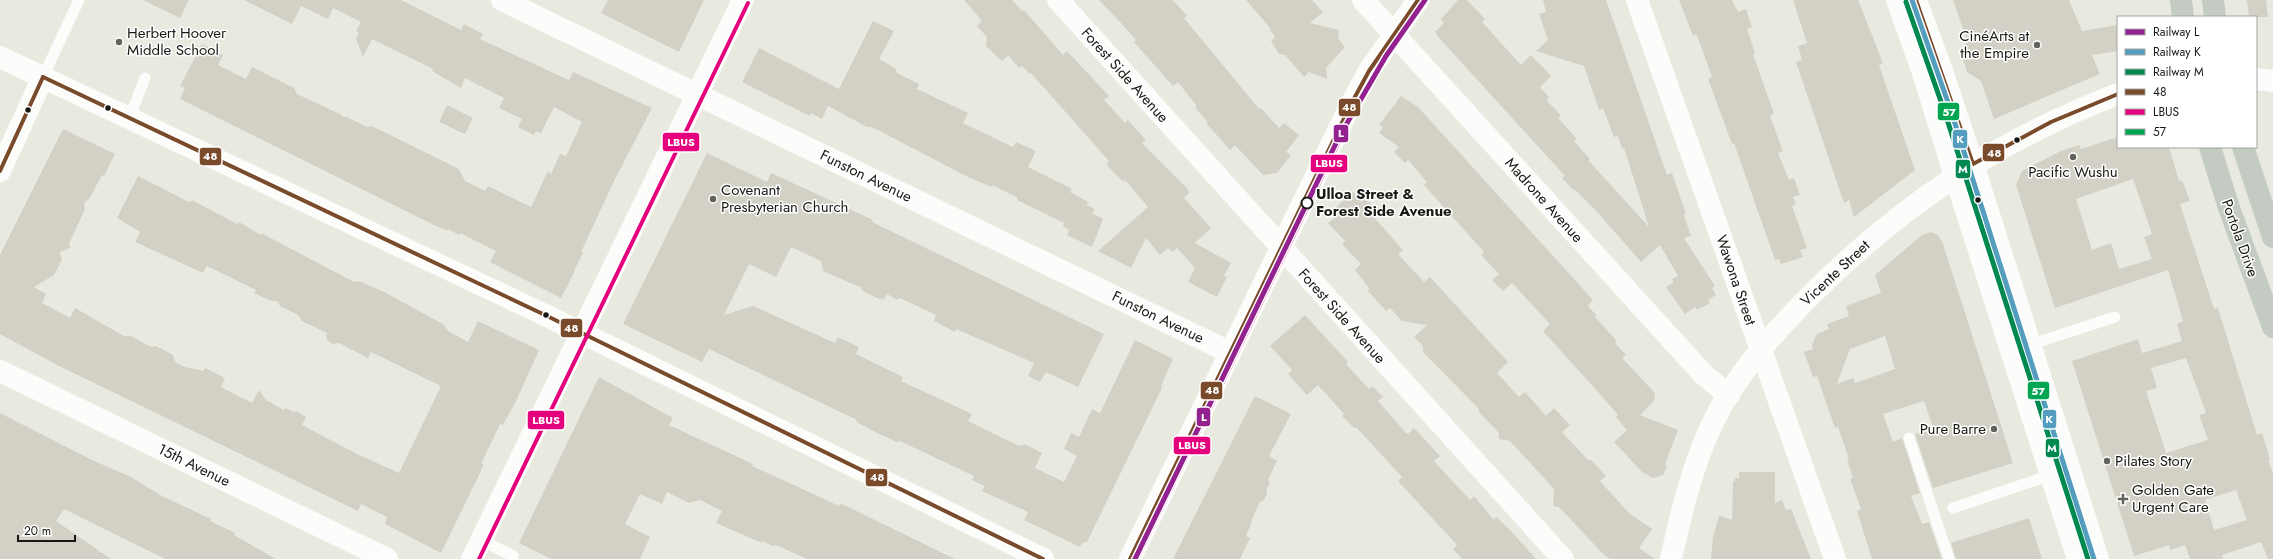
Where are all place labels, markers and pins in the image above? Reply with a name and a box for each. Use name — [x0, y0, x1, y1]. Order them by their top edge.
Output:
place label: Herbert Hoover Middle School — [127, 22, 227, 61]
place label: CinéArts at the Empire — [1959, 25, 2029, 64]
marker: Herbert Hoover Middle School — [114, 37, 124, 47]
marker: CinéArts at the Empire — [2032, 40, 2042, 50]
unlabelled marker — [103, 103, 113, 113]
unlabelled marker — [23, 105, 33, 115]
unlabelled marker — [2012, 135, 2022, 145]
marker: Pacific Wushu — [2068, 152, 2078, 162]
place label: Pacific Wushu — [2028, 161, 2118, 183]
place label: Covenant Presbyterian Church — [721, 179, 849, 218]
place label: Ulloa Street & Forest Side Avenue — [1316, 183, 1452, 222]
marker: Covenant Presbyterian Church — [708, 194, 718, 204]
unlabelled marker — [1973, 195, 1983, 205]
marker: Ulloa Street & Forest Side Avenue — [1300, 196, 1314, 210]
unlabelled marker — [541, 310, 551, 320]
place label: Pure Barre — [1920, 418, 1986, 440]
marker: Pure Barre — [1989, 424, 1999, 434]
place label: Pilates Story — [2115, 450, 2192, 472]
marker: Pilates Story — [2102, 456, 2112, 466]
place label: Golden Gate Urgent Care — [2132, 479, 2214, 518]
marker: Golden Gate Urgent Care — [2117, 493, 2129, 505]

